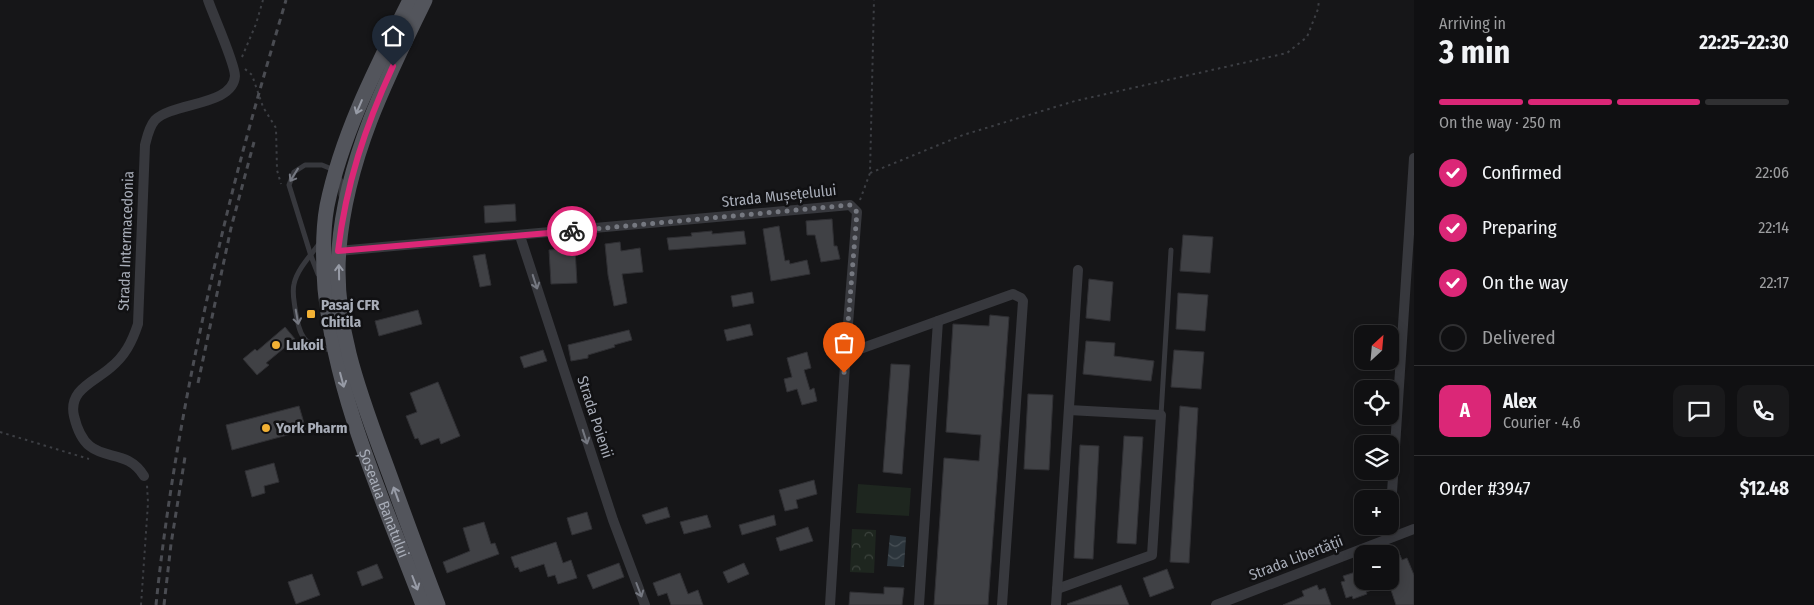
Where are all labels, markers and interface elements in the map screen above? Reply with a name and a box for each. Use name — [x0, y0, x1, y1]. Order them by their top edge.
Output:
text: Arriving in — [1439, 14, 1506, 33]
pin — [372, 15, 414, 66]
icon: home — [379, 22, 407, 50]
text: 22:25–22:30 — [1699, 31, 1789, 54]
text: 3 min — [1439, 33, 1510, 71]
one-way arrow — [353, 99, 363, 114]
text: On the way · 250 m — [1439, 113, 1561, 132]
icon: check — [1439, 159, 1467, 187]
text: Confirmed — [1482, 161, 1562, 184]
text: 22:06 — [1755, 163, 1789, 182]
one-way arrow — [289, 168, 299, 182]
street label: Strada Intermacedonia — [115, 171, 137, 311]
street label: Strada Mușețelului — [721, 181, 837, 212]
courier — [547, 206, 597, 256]
icon: check — [1439, 214, 1467, 242]
text: Preparing — [1482, 216, 1557, 239]
icon: bike — [558, 217, 586, 245]
text: 22:14 — [1758, 218, 1789, 237]
one-way arrow — [334, 265, 343, 281]
icon: check — [1439, 269, 1467, 297]
text: On the way — [1482, 271, 1568, 294]
text: 22:17 — [1759, 273, 1789, 292]
one-way arrow — [531, 274, 540, 290]
place label: Pasaj CFR Chitila — [321, 296, 380, 331]
one-way arrow — [292, 308, 302, 324]
marker: Pasaj CFR Chitila — [305, 308, 317, 320]
pin — [823, 322, 865, 373]
north arrow — [1354, 325, 1399, 370]
map controls — [1354, 325, 1399, 590]
text: Delivered — [1482, 326, 1556, 349]
icon: bag — [830, 329, 858, 357]
place label: Lukoil — [286, 336, 325, 354]
marker: Lukoil — [270, 339, 282, 351]
one-way arrow — [338, 372, 347, 388]
street label: Strada Poienii — [573, 374, 617, 460]
button: locate — [1354, 380, 1399, 425]
button: chat — [1673, 385, 1725, 437]
button: phone — [1737, 385, 1789, 437]
text: Alex — [1503, 390, 1537, 413]
text: A — [1460, 399, 1470, 422]
text: Courier · 4.6 — [1503, 413, 1581, 432]
place label: York Pharm — [275, 419, 348, 437]
marker: York Pharm — [260, 422, 272, 434]
one-way arrow — [581, 429, 591, 445]
button: layers — [1354, 435, 1399, 480]
street label: Șoseaua Banatului — [354, 447, 413, 560]
text: Order #3947 — [1439, 477, 1531, 500]
text: $12.48 — [1740, 477, 1789, 500]
one-way arrow — [391, 486, 400, 502]
button: + — [1354, 490, 1399, 535]
street label: Strada Libertății — [1247, 532, 1346, 585]
button: − — [1354, 545, 1399, 590]
one-way arrow — [411, 575, 420, 590]
one-way arrow — [635, 582, 644, 597]

